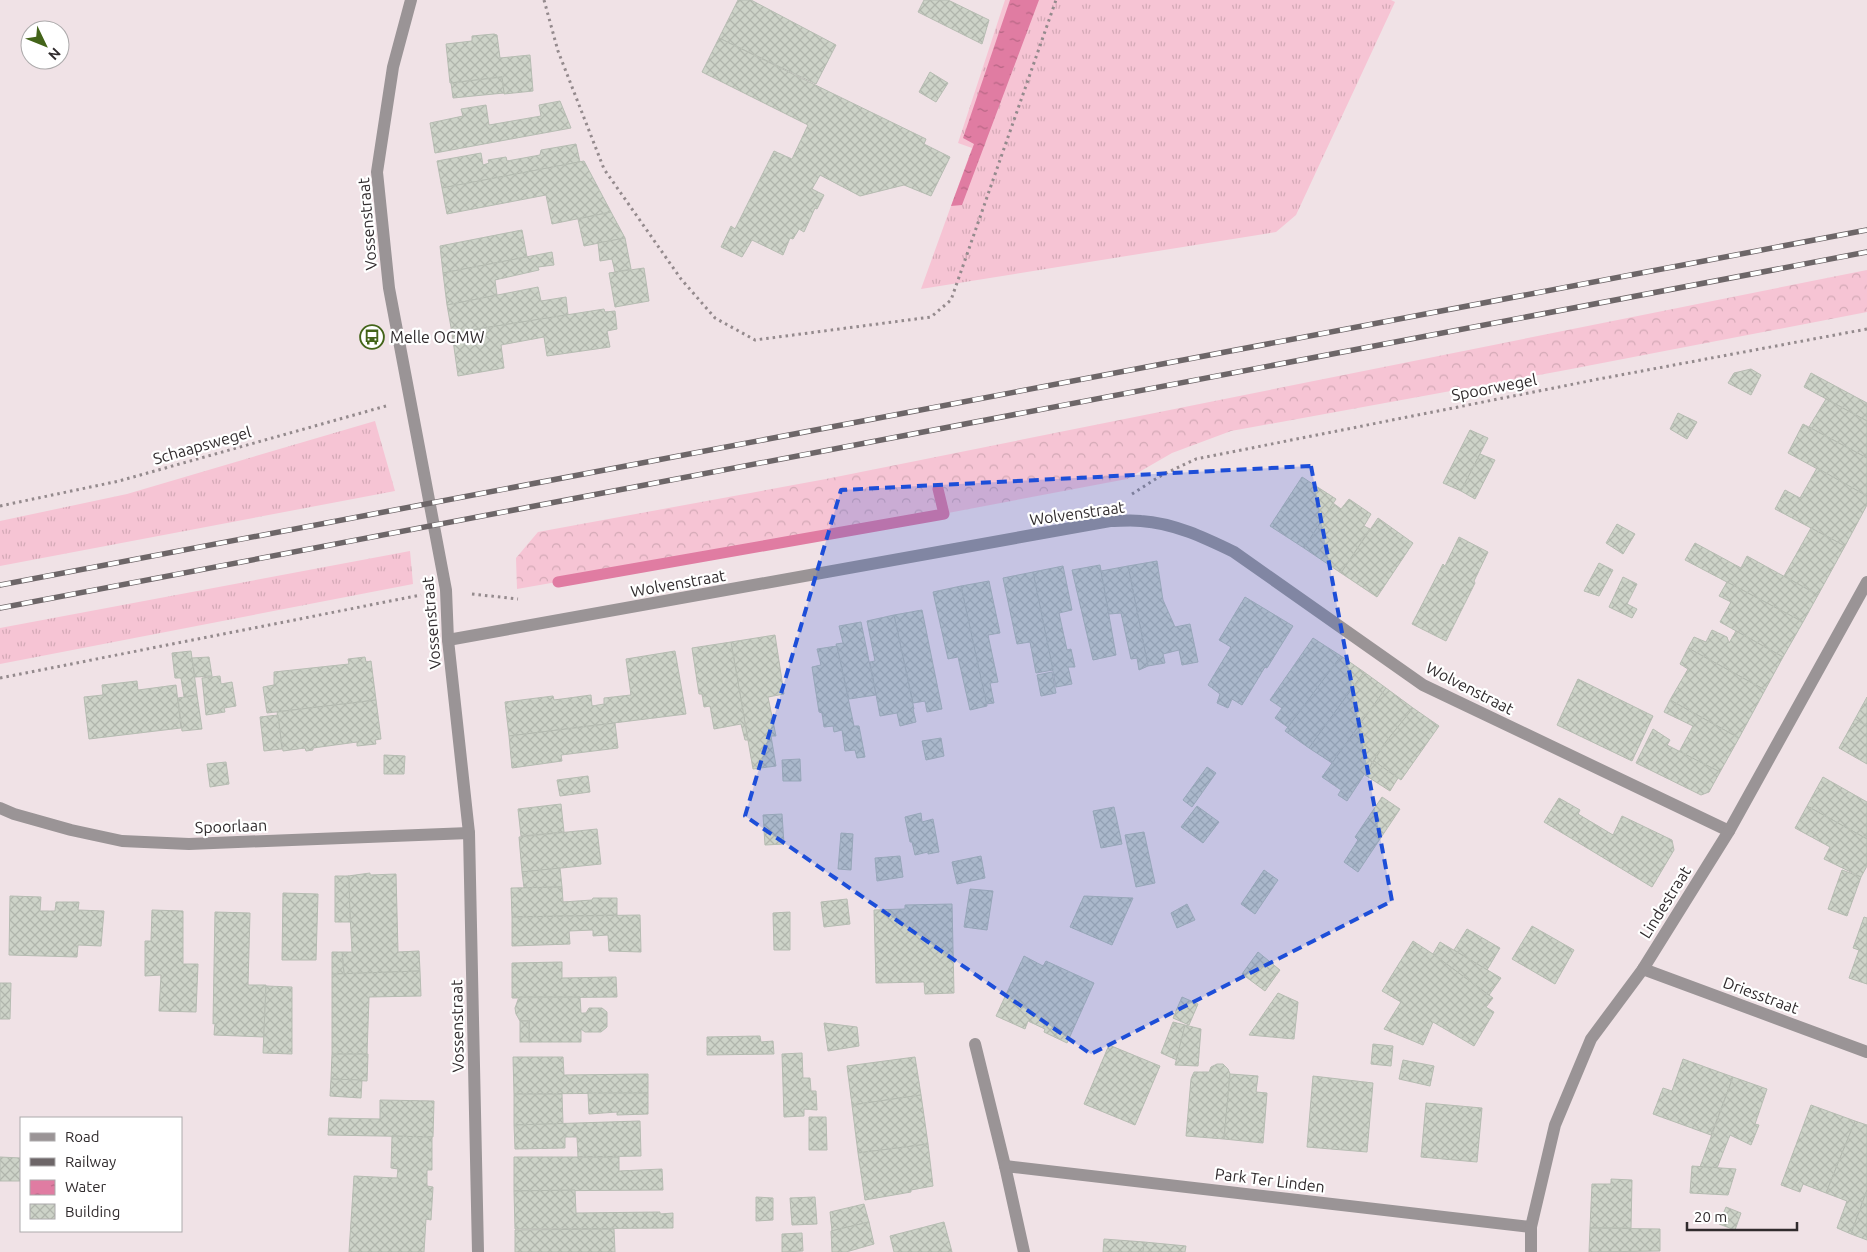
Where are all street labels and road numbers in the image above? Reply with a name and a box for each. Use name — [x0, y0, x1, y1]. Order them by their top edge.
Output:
street label: Vossenstraat — [354, 176, 380, 271]
street label: Spoorwegel — [1450, 370, 1538, 404]
street label: Schaapswegel — [151, 422, 253, 468]
street label: Wolvenstraat — [1028, 497, 1126, 529]
street label: Wolvenstraat — [629, 566, 727, 600]
street label: Vossenstraat — [418, 575, 444, 670]
street label: Wolvenstraat — [1423, 658, 1517, 718]
street label: Spoorlaan — [195, 816, 267, 836]
street label: Lindestraat — [1636, 862, 1695, 941]
street label: Driesstraat — [1721, 973, 1802, 1017]
street label: Vossenstraat — [447, 979, 467, 1073]
street label: Park Ter Linden — [1214, 1164, 1326, 1196]

